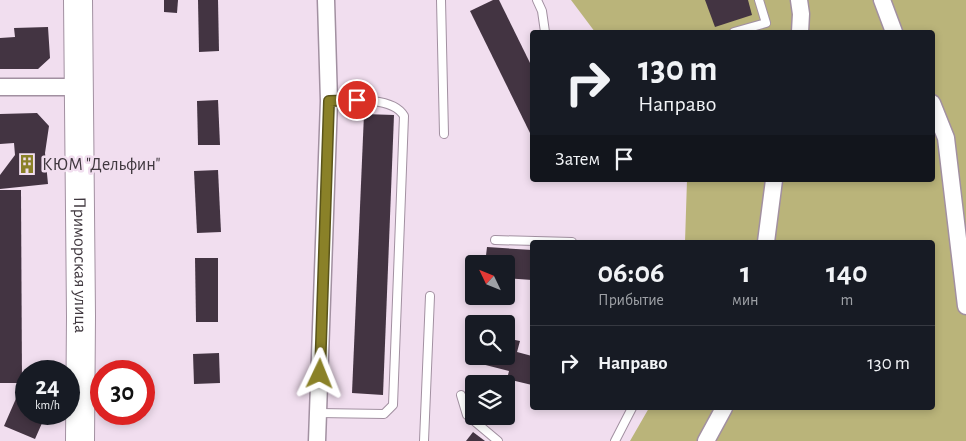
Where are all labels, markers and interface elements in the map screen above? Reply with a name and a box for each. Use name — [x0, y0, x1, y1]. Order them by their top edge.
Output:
icon: right — [555, 50, 620, 115]
text: 130 m — [638, 52, 717, 87]
pin — [336, 79, 378, 121]
icon: arrive — [343, 86, 371, 114]
text: Направо — [638, 93, 716, 115]
icon: arrive — [610, 145, 638, 173]
text: Затем — [555, 150, 600, 169]
building icon: КЮМ "Дельфин" — [16, 153, 38, 175]
place label: КЮМ "Дельфин" — [42, 156, 160, 174]
street label: Приморская улица — [70, 197, 89, 333]
north arrow — [465, 255, 515, 305]
map controls — [465, 255, 515, 425]
text: 06:06 — [597, 258, 665, 288]
text: 1 — [740, 258, 751, 288]
text: 140 — [826, 258, 868, 288]
text: Прибытие — [598, 292, 664, 308]
text: мин — [732, 292, 759, 308]
text: m — [840, 292, 853, 308]
button: search — [465, 315, 515, 365]
position arrow — [293, 347, 345, 399]
icon: right — [555, 349, 583, 377]
text: Направо — [598, 354, 668, 373]
text: 130 m — [867, 354, 910, 373]
speed limit sign: 30 — [90, 360, 155, 425]
text: 24 — [35, 374, 60, 399]
button: layers — [465, 375, 515, 425]
text: km/h — [35, 399, 60, 411]

